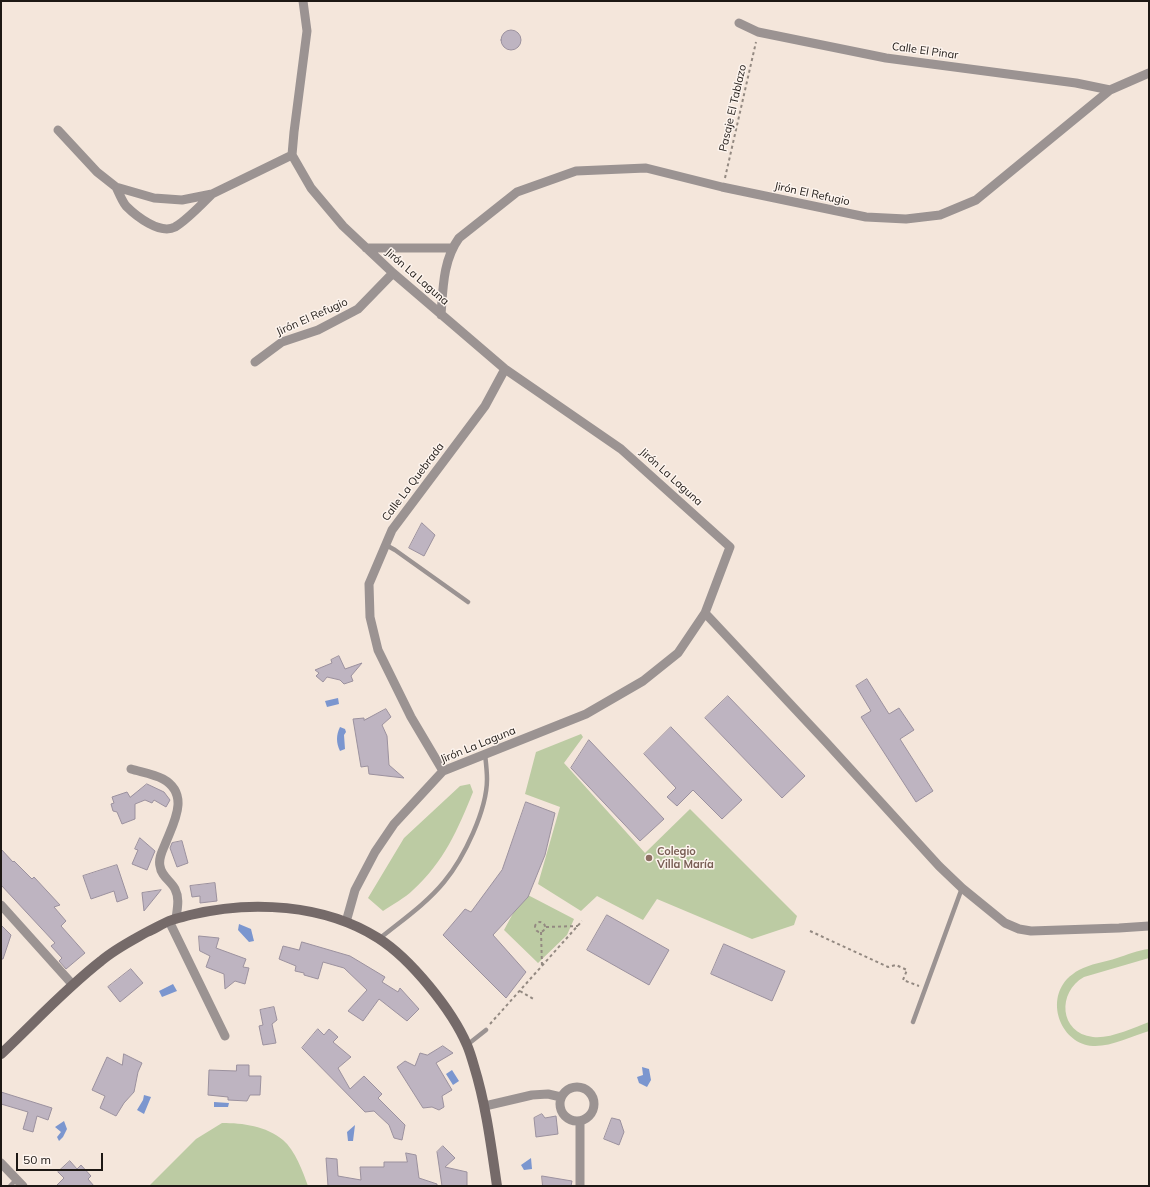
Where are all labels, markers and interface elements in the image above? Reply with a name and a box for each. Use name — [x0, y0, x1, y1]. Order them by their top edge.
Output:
street label: Calle El Pinar — [891, 40, 959, 62]
street label: Pasaje El Tablazo — [717, 63, 749, 153]
street label: Jirón El Refugio — [773, 180, 851, 208]
street label: Jirón La Laguna — [383, 246, 451, 308]
street label: Jirón El Refugio — [274, 295, 350, 339]
street label: Calle La Quebrada — [379, 440, 447, 524]
street label: Jirón La Laguna — [637, 445, 705, 509]
street label: Jirón La Laguna — [439, 724, 517, 766]
place label: Colegio Villa María — [657, 845, 714, 871]
marker: Colegio Villa María — [644, 853, 654, 863]
scale bar — [18, 1145, 105, 1171]
text: 50 m — [23, 1152, 51, 1167]

